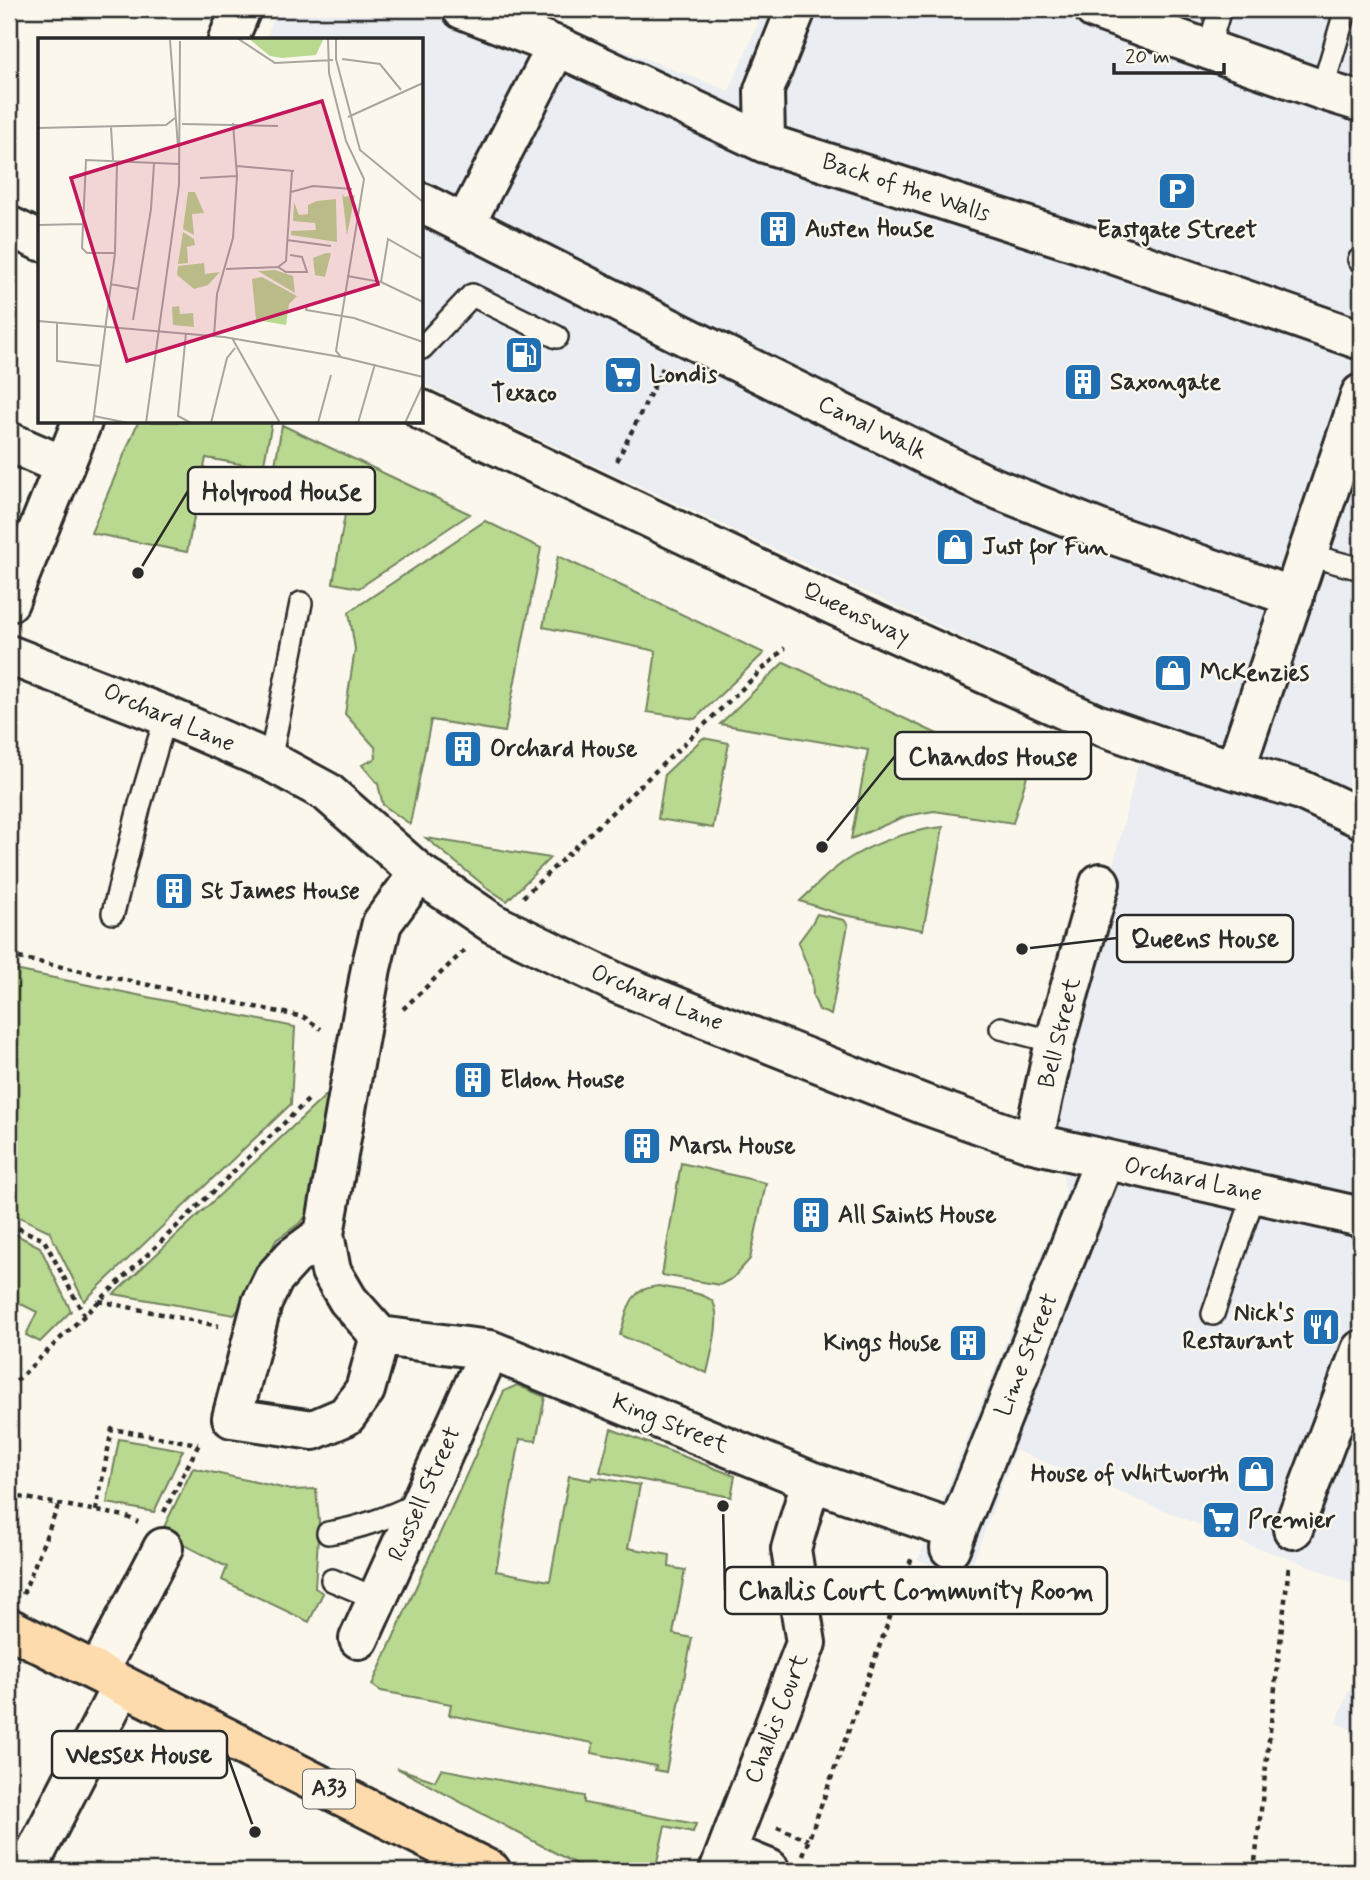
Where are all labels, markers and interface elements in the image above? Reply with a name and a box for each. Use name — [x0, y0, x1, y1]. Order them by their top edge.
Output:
scale bar — [1114, 32, 1225, 76]
inset map — [38, 38, 424, 424]
text: 20 m — [1125, 43, 1170, 71]
street label: Back of the Walls — [818, 146, 994, 230]
parking icon: Eastgate Street — [1156, 170, 1198, 212]
building icon: Austen House — [757, 208, 799, 250]
place label: Austen House — [805, 214, 935, 245]
place label: Eastgate Street — [1097, 215, 1258, 247]
fuel station icon: Texaco — [503, 334, 545, 376]
supermarket icon: Londis — [602, 354, 644, 396]
place label: Londis — [650, 360, 718, 391]
building icon: Saxongate — [1062, 361, 1104, 403]
place label: Saxongate — [1110, 367, 1221, 399]
place label: Texaco — [491, 379, 557, 410]
street label: Canal Walk — [813, 388, 932, 468]
callout: Holyrood House — [188, 467, 375, 514]
text: Holyrood House — [202, 476, 362, 510]
shop icon: Just for Fun — [934, 526, 976, 568]
place label: Just for Fun — [982, 532, 1108, 565]
street label: Queensway — [797, 576, 915, 652]
shop icon: McKenzies — [1152, 652, 1194, 694]
place label: McKenzies — [1200, 658, 1310, 689]
street label: Orchard Lane — [98, 676, 240, 760]
building icon: Orchard House — [442, 728, 484, 770]
callout: Chandos House — [895, 732, 1091, 779]
place label: Orchard House — [490, 734, 638, 765]
text: Chandos House — [908, 741, 1078, 775]
building icon: St James House — [153, 870, 195, 912]
place label: St James House — [201, 876, 360, 907]
callout: Queens House — [1117, 915, 1293, 962]
text: Queens House — [1131, 923, 1279, 957]
street label: Orchard Lane — [586, 957, 728, 1039]
street label: Bell Street — [1031, 974, 1089, 1092]
building icon: Eldon House — [452, 1059, 494, 1101]
place label: Eldon House — [500, 1065, 625, 1096]
building icon: Marsh House — [621, 1125, 663, 1167]
place label: Marsh House — [669, 1131, 796, 1162]
street label: Orchard Lane — [1121, 1150, 1265, 1210]
building icon: All Saints House — [790, 1194, 832, 1236]
place label: All Saints House — [838, 1200, 997, 1231]
street label: Lime Street — [988, 1289, 1066, 1421]
place label: Nick's Restaurant — [1182, 1298, 1295, 1357]
restaurant icon: Nick's Restaurant — [1300, 1306, 1342, 1348]
building icon: Kings House — [947, 1322, 989, 1364]
place label: Kings House — [823, 1328, 942, 1362]
street label: King Street — [607, 1387, 733, 1463]
street label: Russell Street — [381, 1422, 469, 1566]
shop icon: House of Whitworth — [1235, 1453, 1277, 1495]
place label: House of Whitworth — [1031, 1459, 1229, 1490]
supermarket icon: Premier — [1200, 1499, 1242, 1541]
place label: Premier — [1248, 1505, 1336, 1536]
callout: Challis Court Community Room — [725, 1567, 1107, 1614]
text: Challis Court Community Room — [738, 1575, 1094, 1609]
street label: Challis Court — [738, 1650, 816, 1788]
callout: Wessex House — [52, 1731, 227, 1778]
text: Wessex House — [65, 1739, 212, 1773]
road number: A33 — [303, 1770, 355, 1809]

